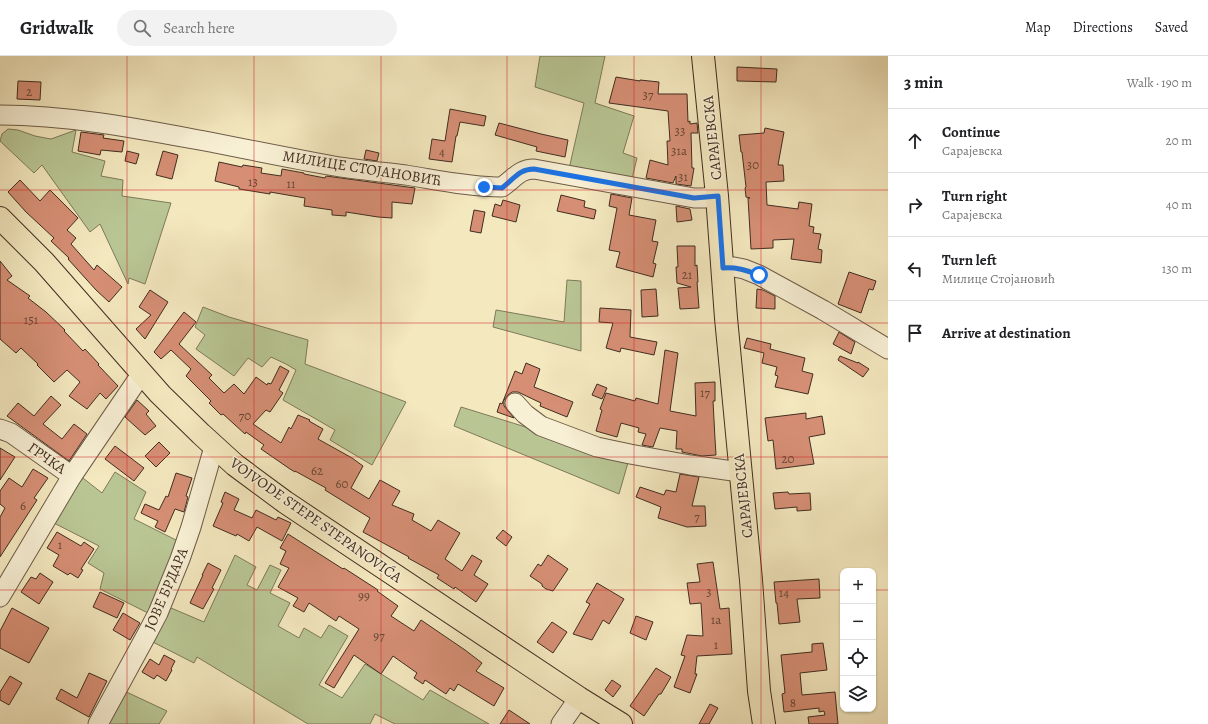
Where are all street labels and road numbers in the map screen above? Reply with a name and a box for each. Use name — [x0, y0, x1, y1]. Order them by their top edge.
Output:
street label: САРАЈЕВСКА — [698, 95, 726, 181]
street label: МИЛИЦЕ СТОЈАНОВИЋ — [281, 146, 443, 190]
street label: ГРЧКА — [24, 438, 70, 479]
street label: VOJVODE STEPE STEPANOVIĆA — [225, 452, 406, 587]
street label: САРАЈЕВСКА — [729, 453, 757, 539]
street label: ЈОВЕ БРДАРА — [140, 544, 193, 634]

